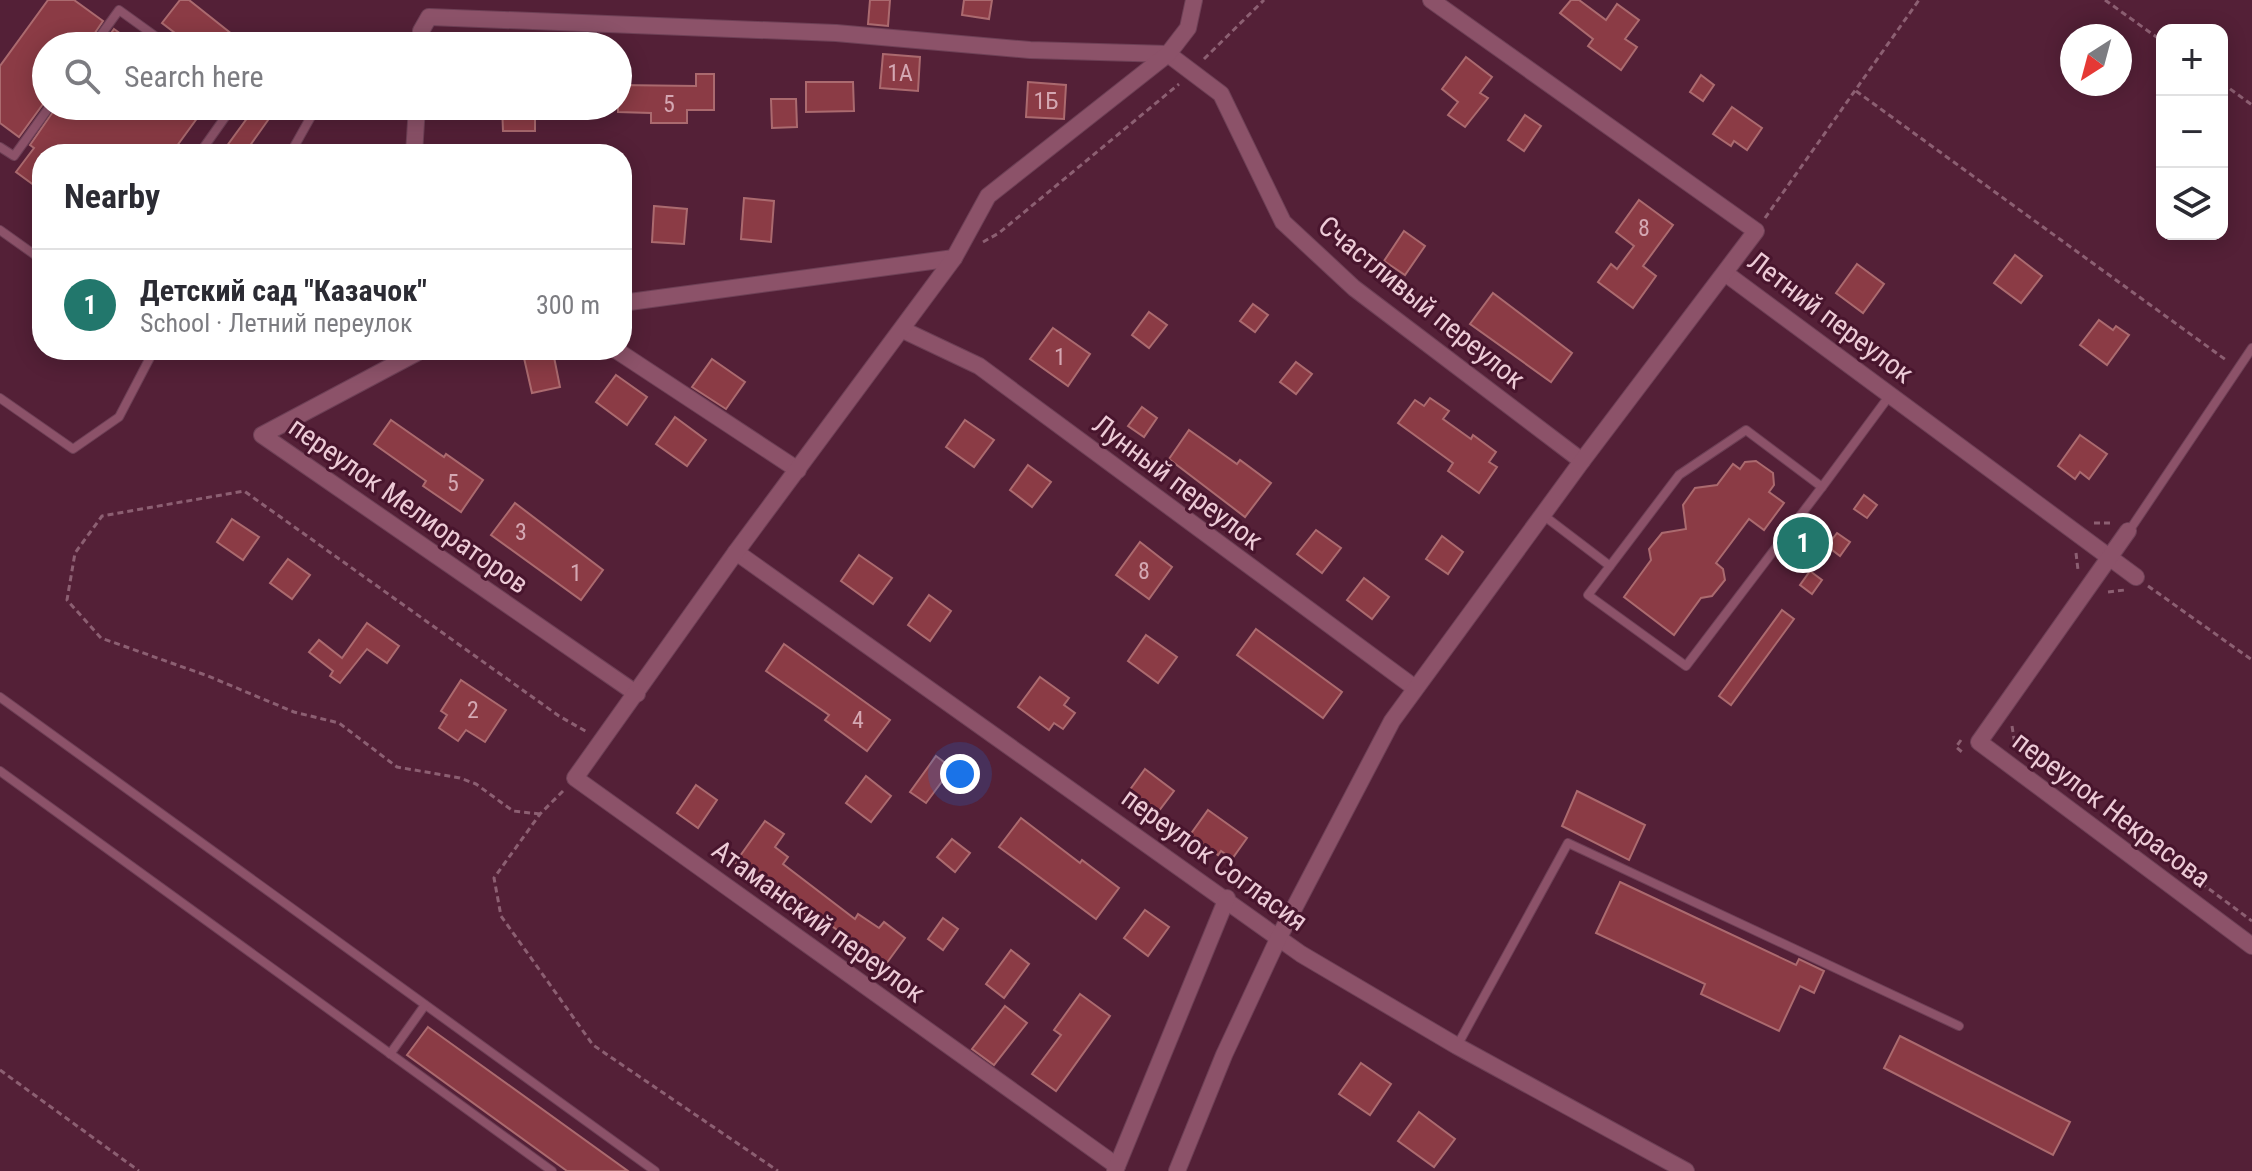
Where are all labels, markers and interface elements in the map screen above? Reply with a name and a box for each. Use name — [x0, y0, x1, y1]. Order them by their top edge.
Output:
north arrow — [2060, 24, 2132, 96]
map controls — [2156, 24, 2228, 240]
button: + — [2156, 24, 2228, 96]
search box — [32, 32, 632, 120]
icon: search — [60, 54, 104, 98]
text: Search here — [124, 59, 264, 94]
house number: 1А — [887, 59, 913, 87]
house number: 1Б — [1033, 87, 1059, 115]
house number: 5 — [663, 90, 675, 118]
button: − — [2156, 96, 2228, 168]
button: layers — [2156, 168, 2228, 240]
text: Nearby — [64, 176, 160, 216]
street label: Счастливый переулок — [1312, 209, 1531, 396]
house number: 8 — [1638, 214, 1650, 242]
street label: Летний переулок — [1742, 245, 1920, 390]
text: Детский сад "Казачок" — [140, 273, 427, 308]
text: 1 — [83, 290, 97, 320]
text: 300 m — [536, 290, 600, 320]
text: School · Летний переулок — [140, 308, 413, 338]
house number: 1 — [1054, 343, 1066, 371]
street label: Лунный переулок — [1086, 408, 1269, 557]
street label: переулок Мелиораторов — [283, 410, 535, 601]
house number: 5 — [447, 469, 459, 497]
pin: 1 — [1777, 513, 1829, 573]
house number: 3 — [515, 518, 527, 546]
house number: 8 — [1138, 557, 1150, 585]
house number: 1 — [570, 559, 582, 587]
house number: 2 — [467, 696, 479, 724]
house number: 4 — [852, 706, 864, 734]
street label: переулок Некрасова — [2006, 724, 2217, 895]
your location — [940, 754, 980, 794]
street label: переулок Согласия — [1115, 781, 1314, 938]
street label: Атаманский переулок — [706, 833, 931, 1010]

